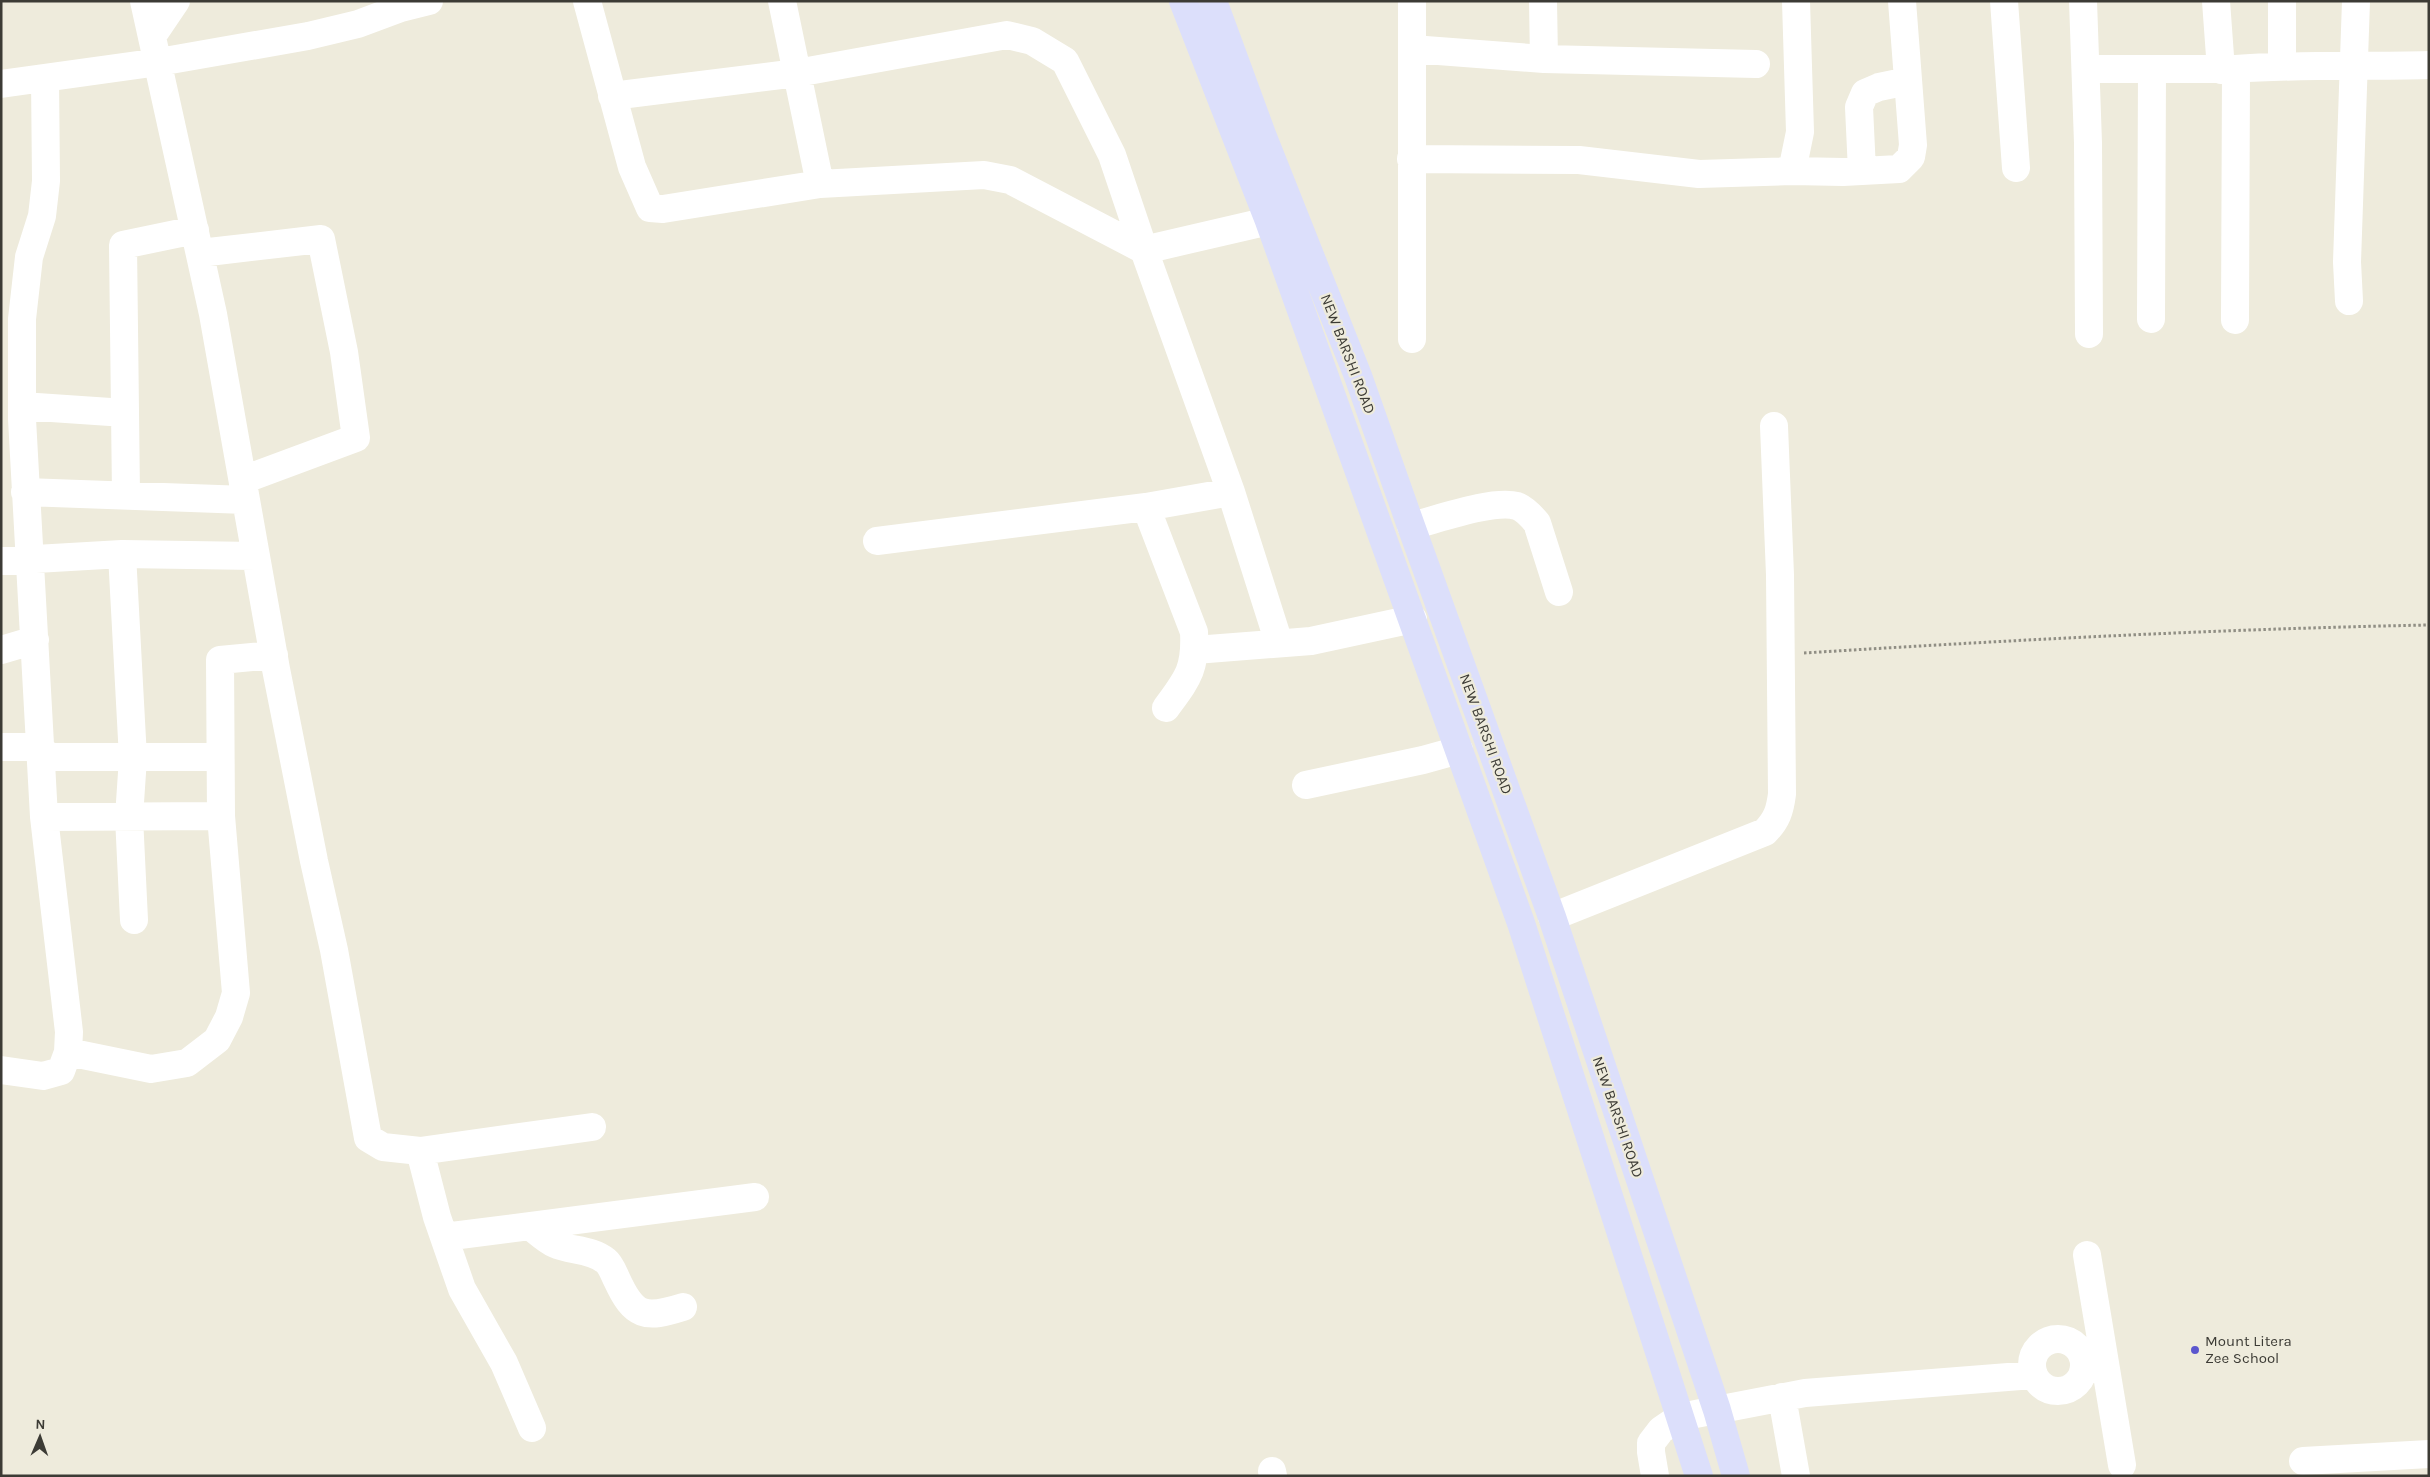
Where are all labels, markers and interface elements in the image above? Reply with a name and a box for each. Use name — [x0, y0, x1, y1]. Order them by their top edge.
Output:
street label: NEW BARSHI ROAD — [1317, 291, 1379, 417]
street label: NEW BARSHI ROAD — [1456, 671, 1516, 797]
street label: NEW BARSHI ROAD — [1589, 1054, 1647, 1180]
place label: Mount Litera Zee School — [2205, 1332, 2292, 1367]
marker: Mount Litera Zee School — [2189, 1344, 2201, 1356]
north arrow — [15, 1412, 65, 1462]
text: N — [35, 1416, 46, 1433]

